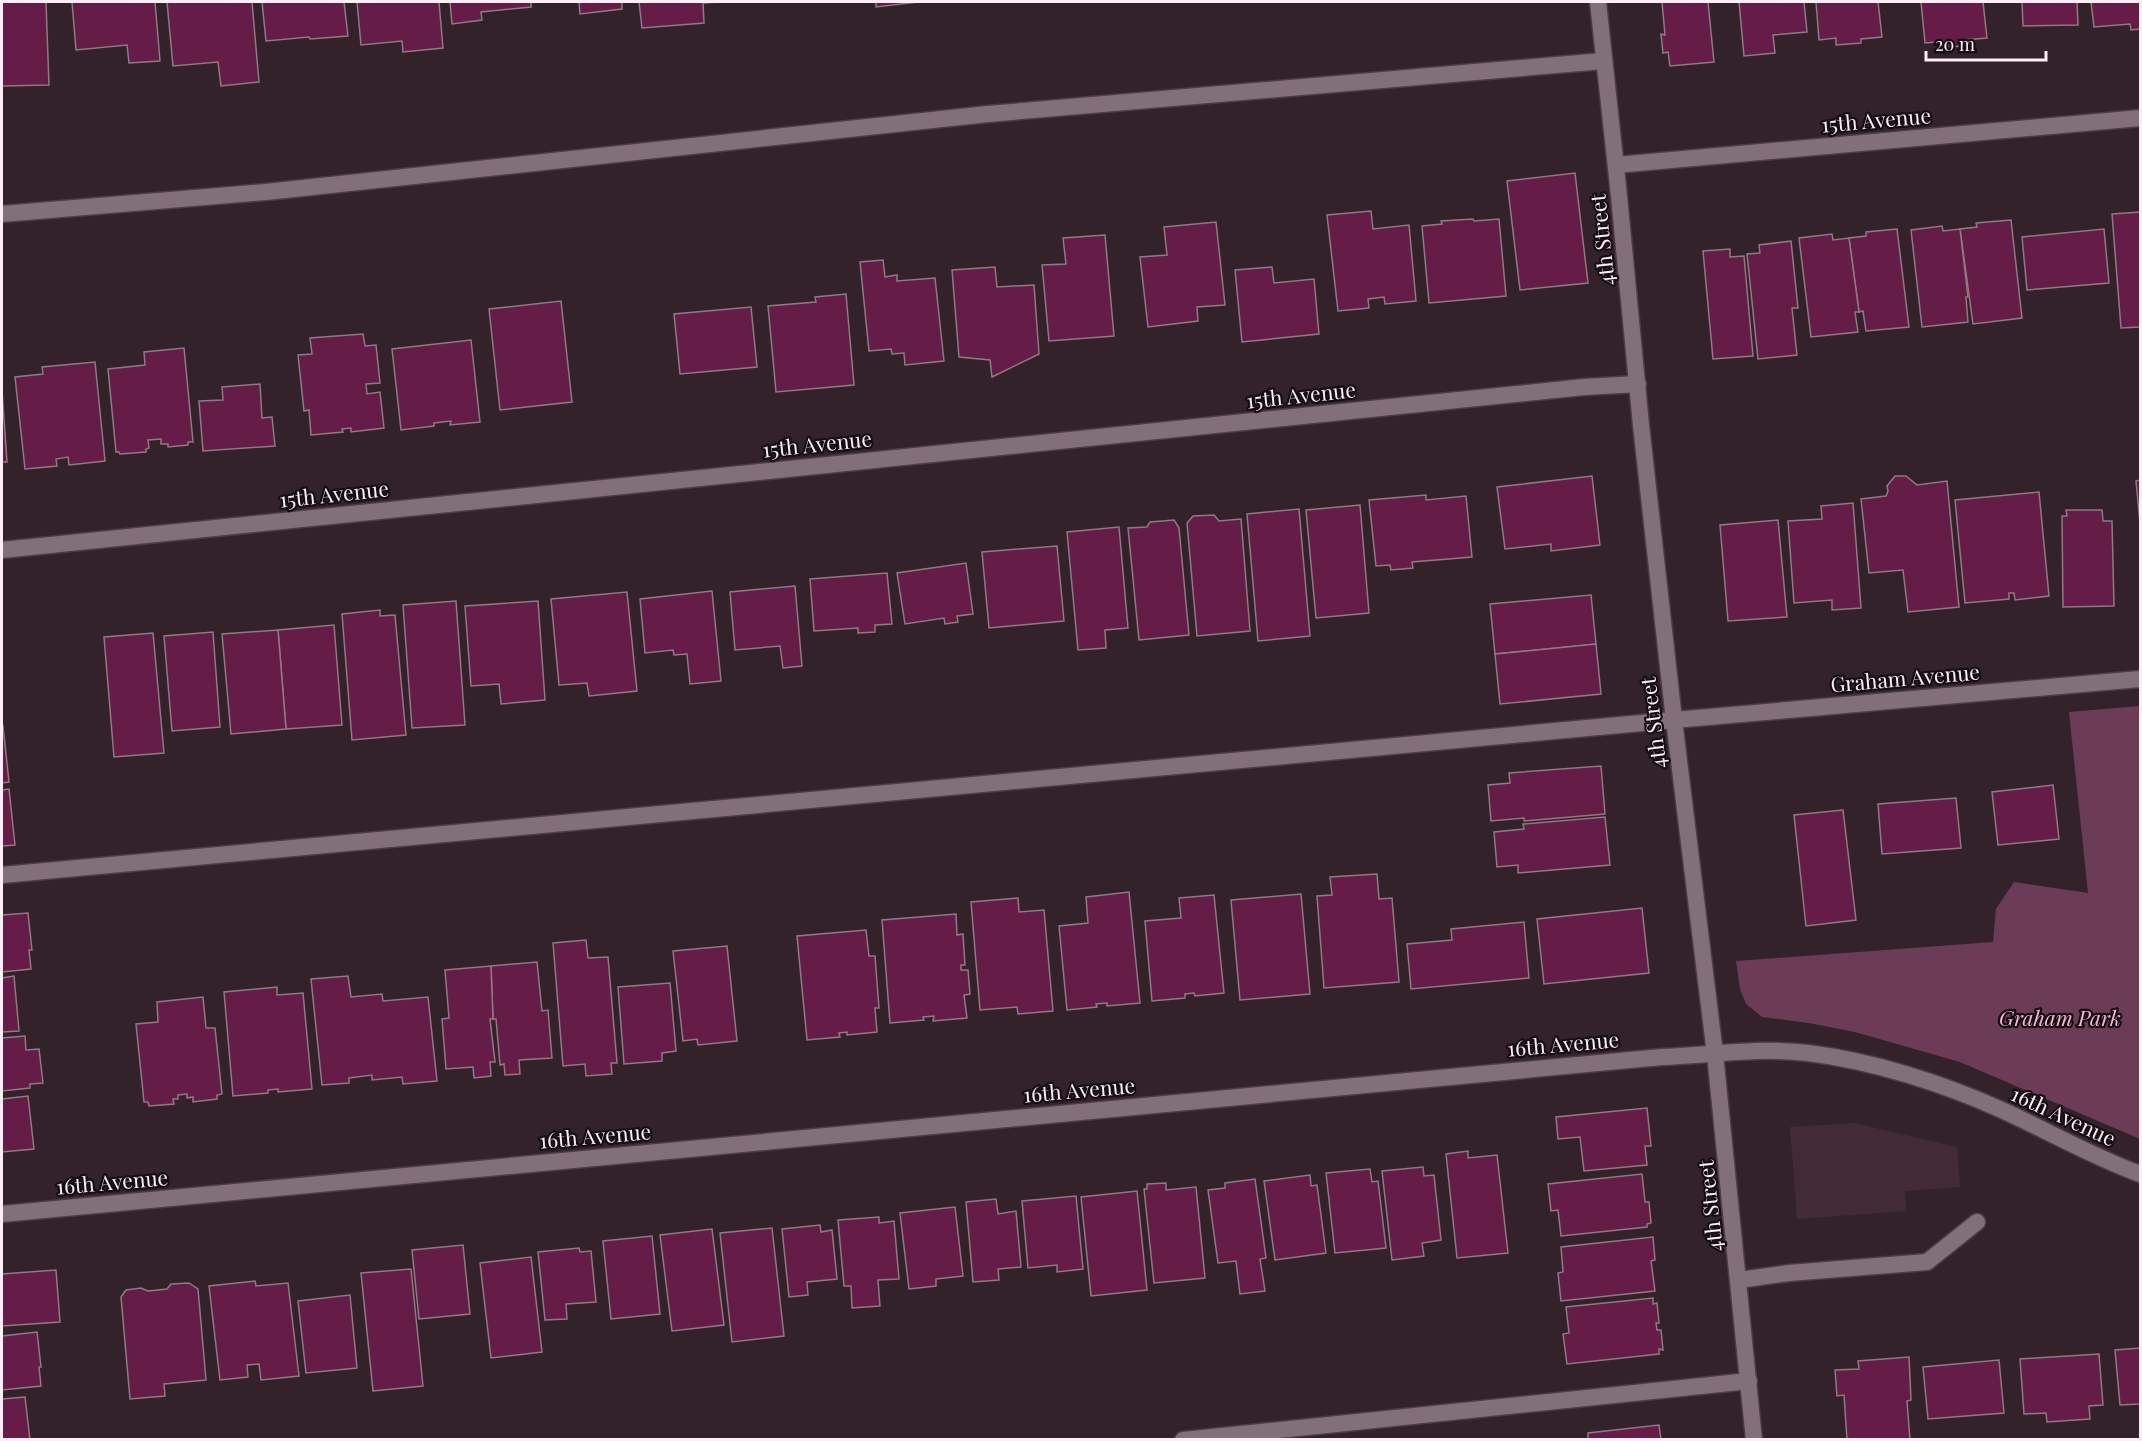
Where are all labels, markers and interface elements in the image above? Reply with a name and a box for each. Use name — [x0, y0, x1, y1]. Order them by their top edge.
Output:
scale bar — [1926, 24, 2046, 62]
text: 20 m — [1935, 32, 1975, 56]
street label: 15th Avenue — [1820, 100, 1932, 138]
street label: 4th Street — [1582, 192, 1620, 287]
street label: 15th Avenue — [1245, 374, 1357, 414]
street label: 15th Avenue — [761, 423, 873, 463]
street label: 15th Avenue — [278, 473, 390, 513]
street label: Graham Avenue — [1829, 657, 1981, 697]
street label: 4th Street — [1632, 675, 1671, 770]
park label: Graham Park — [1999, 1003, 2121, 1031]
street label: 16th Avenue — [1506, 1024, 1620, 1062]
street label: 16th Avenue — [1022, 1070, 1136, 1108]
street label: 16th Avenue — [2007, 1079, 2121, 1151]
street label: 16th Avenue — [538, 1116, 652, 1154]
street label: 4th Street — [1690, 1158, 1728, 1253]
street label: 16th Avenue — [55, 1162, 169, 1200]

